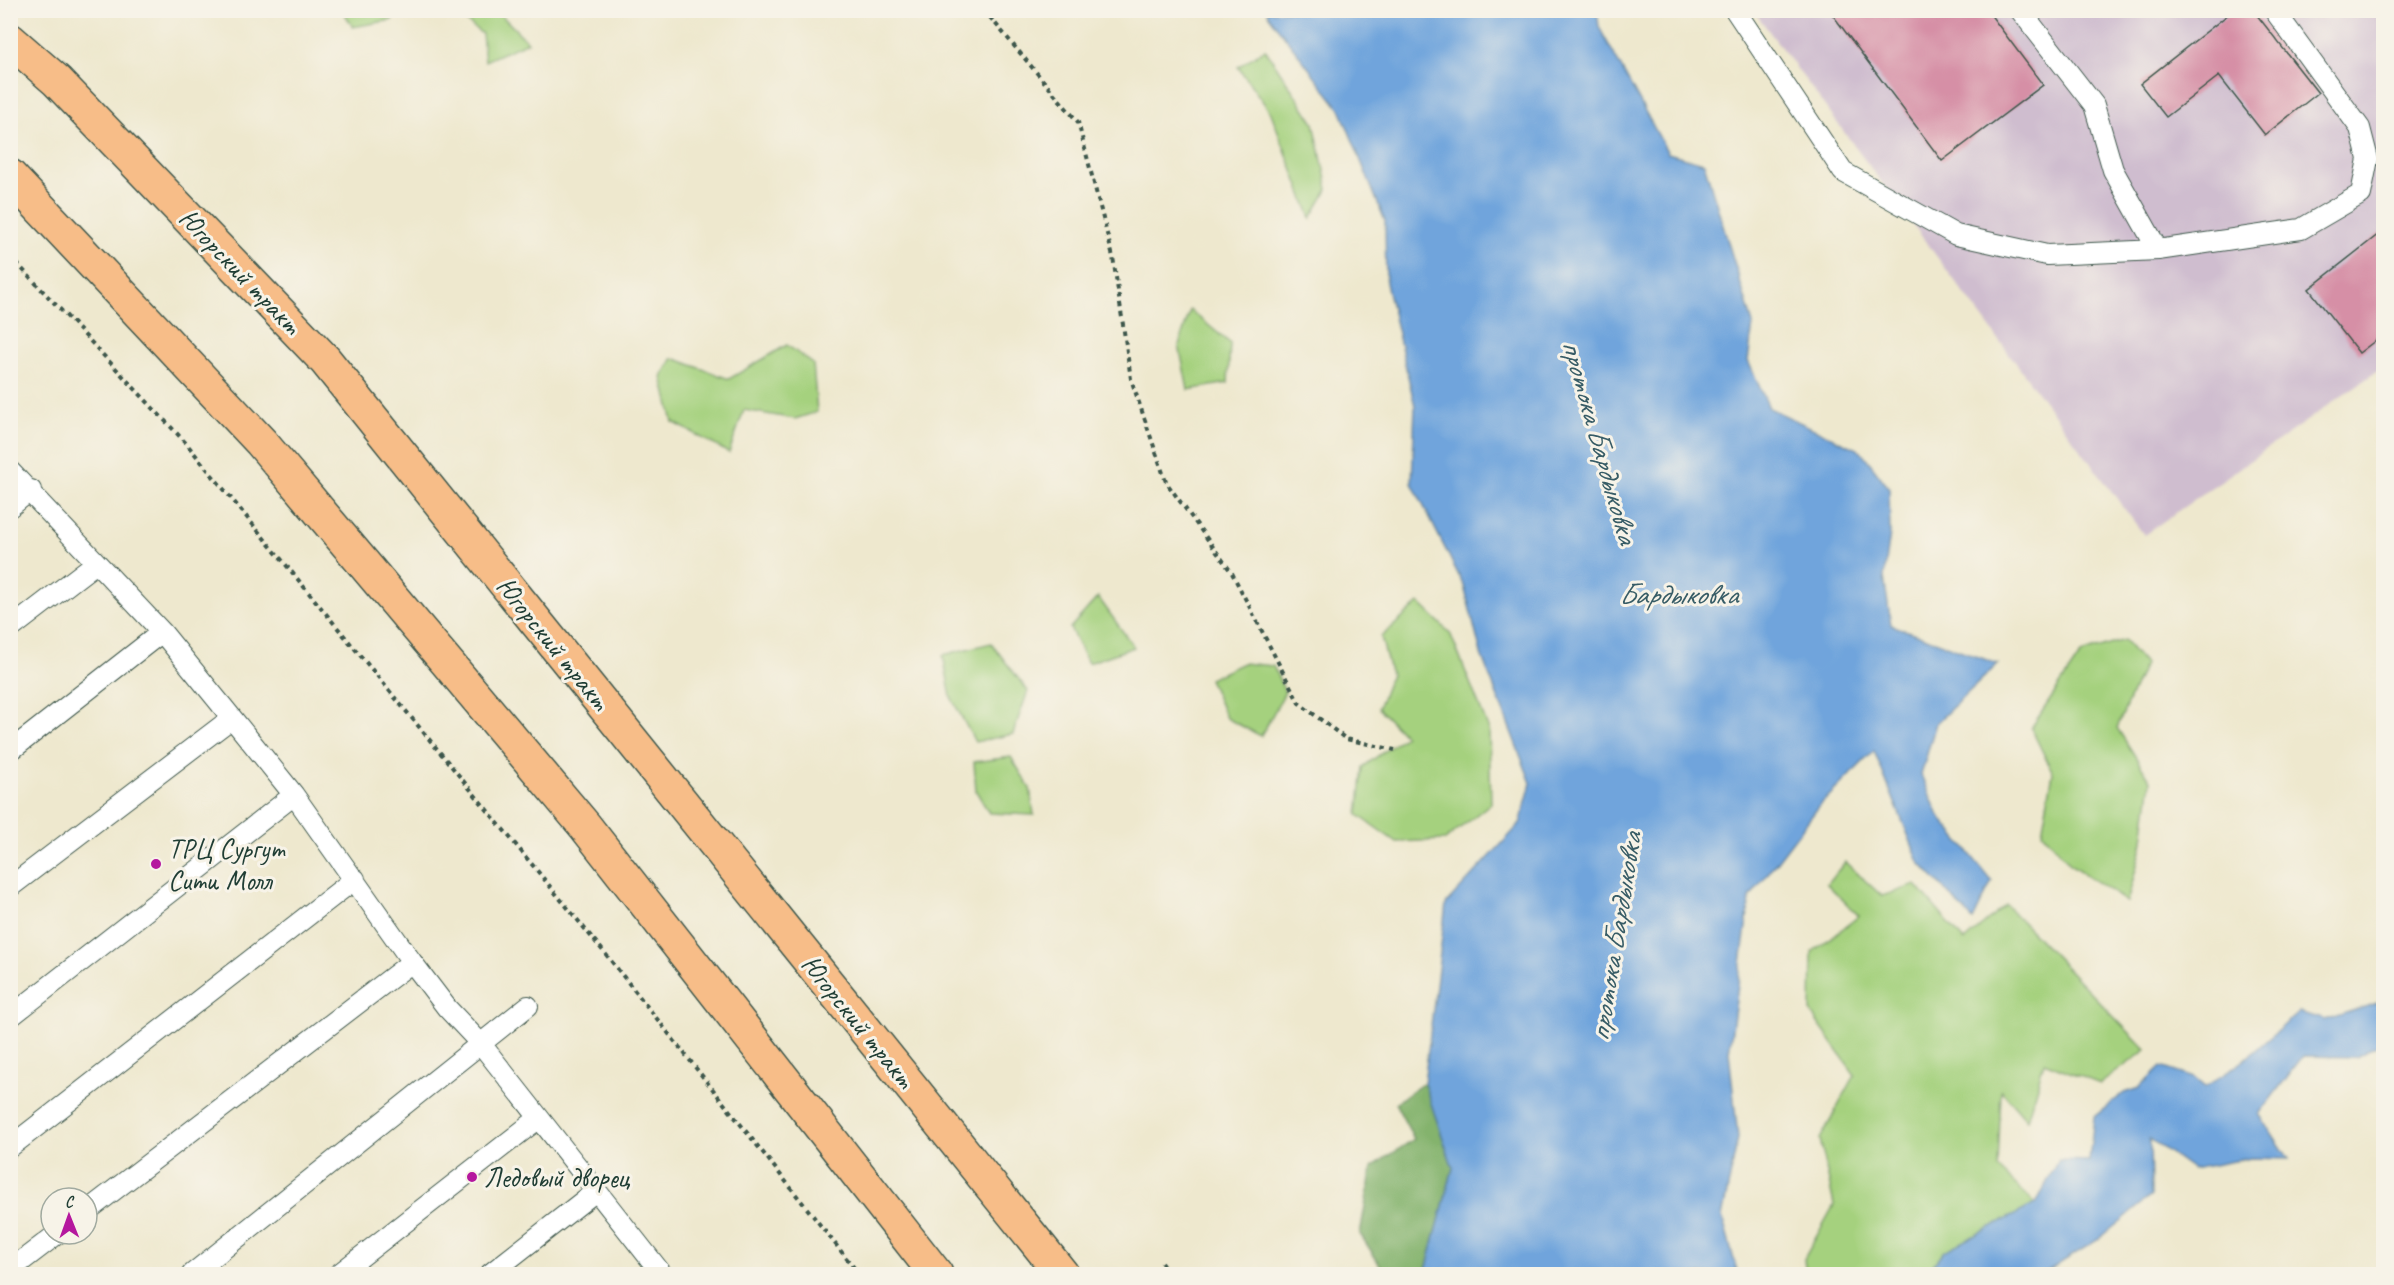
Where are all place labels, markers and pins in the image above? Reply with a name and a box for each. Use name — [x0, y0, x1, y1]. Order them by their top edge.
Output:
place label: ТРЦ Сургут Сити Молл — [168, 831, 286, 898]
marker: ТРЦ Сургут Сити Молл — [149, 857, 163, 871]
place label: Ледовый дворец — [484, 1160, 631, 1195]
marker: Ледовый дворец — [465, 1170, 479, 1184]

